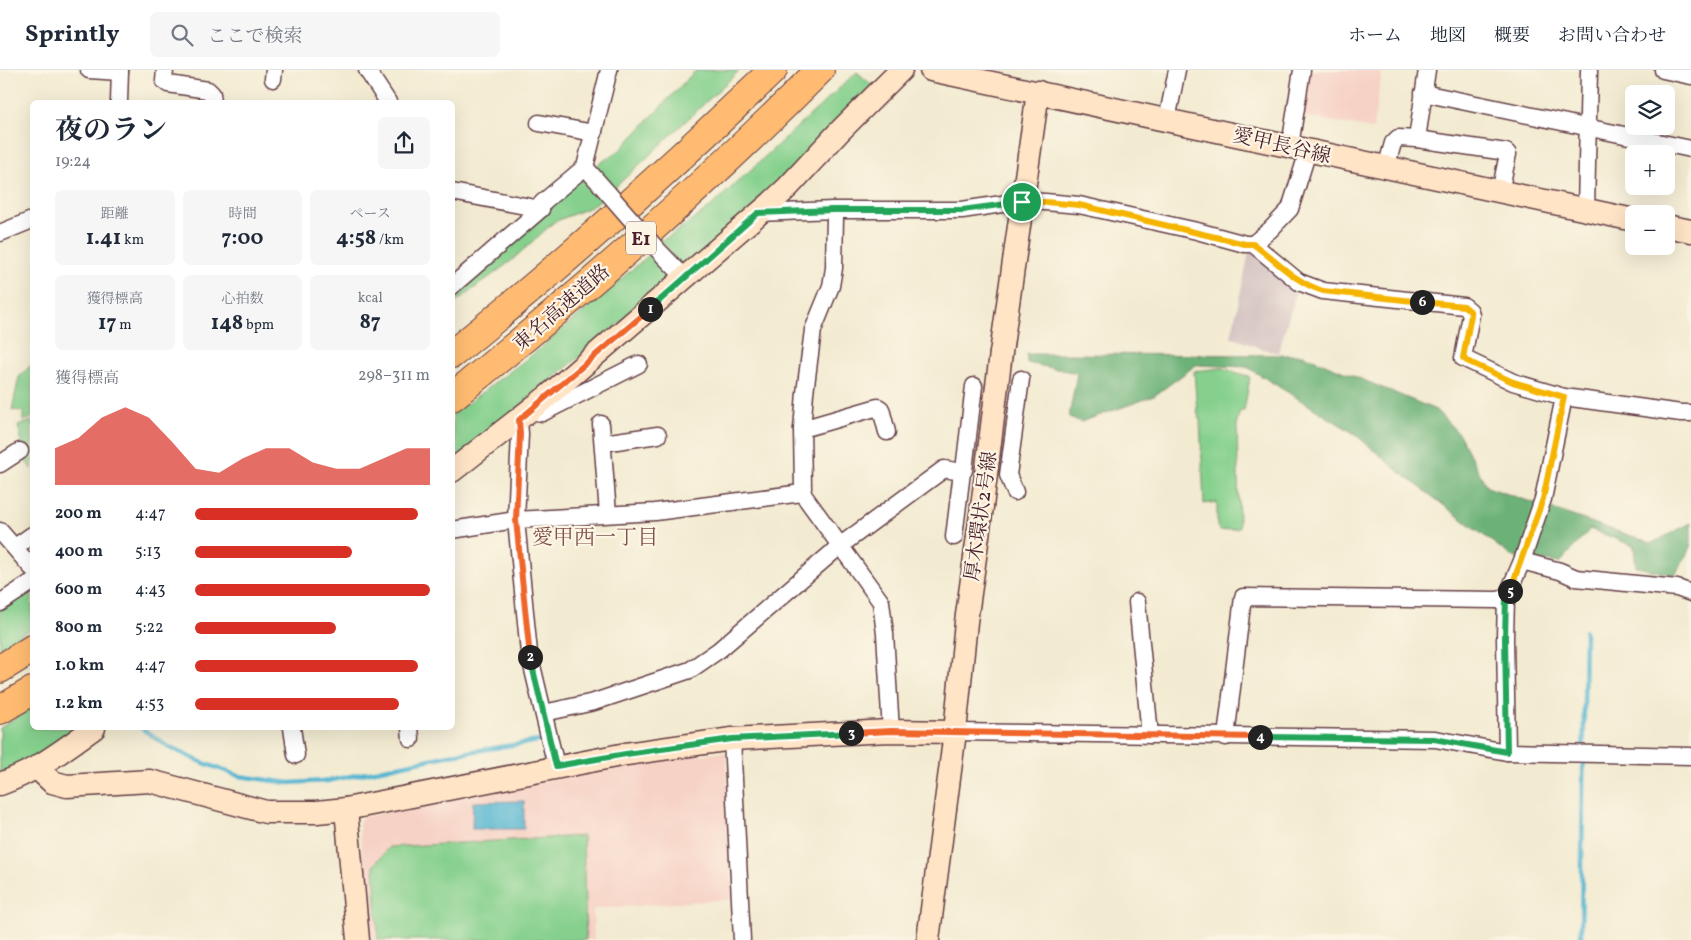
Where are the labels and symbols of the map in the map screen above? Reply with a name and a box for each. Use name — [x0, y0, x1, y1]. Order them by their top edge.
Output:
street label: 愛甲長谷線 — [1230, 122, 1333, 172]
pin — [1001, 181, 1043, 223]
road number: E1 — [626, 222, 656, 254]
street label: 東名高速道路 — [508, 259, 617, 358]
pin: 6 — [1410, 290, 1434, 314]
pin: 1 — [638, 296, 662, 322]
street label: 厚木環状2号線 — [959, 450, 1005, 583]
district label: 愛甲西一丁目 — [532, 524, 658, 553]
pin: 5 — [1498, 578, 1522, 604]
pin: 2 — [518, 644, 542, 670]
pin: 3 — [838, 720, 864, 746]
pin: 4 — [1248, 724, 1272, 750]

